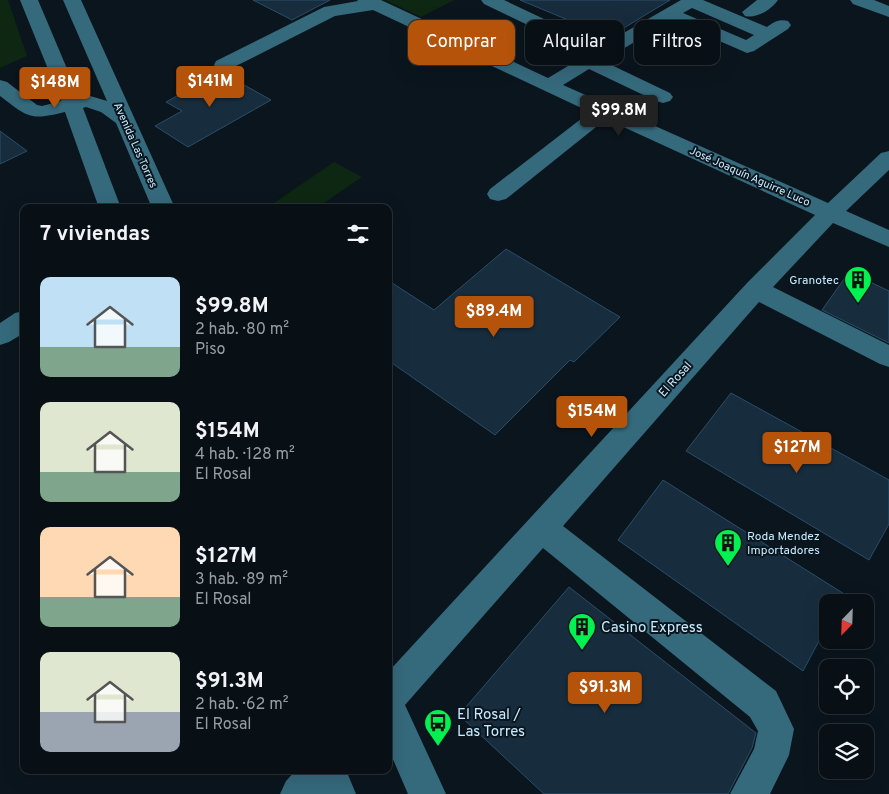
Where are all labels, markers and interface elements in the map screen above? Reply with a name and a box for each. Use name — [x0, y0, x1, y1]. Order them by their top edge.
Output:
chip: Comprar — [408, 20, 515, 65]
chip: Alquilar — [525, 20, 624, 65]
chip: Filtros — [634, 20, 720, 65]
pin: $148M — [20, 66, 90, 109]
pin: $141M — [175, 66, 245, 108]
text: $141M — [187, 72, 233, 92]
text: $148M — [30, 73, 80, 93]
pin: $99.8M — [578, 94, 660, 137]
street label: Avenida Las Torres — [110, 101, 160, 190]
text: $99.8M — [591, 101, 647, 121]
street label: José Joaquín Aguirre Luco — [687, 144, 812, 210]
icon: filters — [344, 220, 372, 248]
text: 7 viviendas — [40, 221, 150, 248]
building icon: Granotec — [843, 265, 873, 304]
place label: Granotec — [789, 273, 839, 289]
text: $99.8M — [195, 293, 269, 320]
pin: $89.4M — [453, 296, 535, 338]
icon: home — [80, 297, 140, 357]
text: $89.4M — [466, 302, 522, 322]
text: 2 hab. · 80 m² — [195, 320, 289, 340]
text: Piso — [195, 340, 225, 360]
street label: El Rosal — [656, 359, 696, 401]
pin: $154M — [557, 396, 627, 438]
text: $154M — [567, 402, 617, 422]
text: $154M — [195, 418, 260, 445]
icon: home — [80, 422, 140, 482]
pin: $127M — [762, 432, 832, 474]
text: $127M — [773, 438, 821, 458]
text: 4 hab. · 128 m² — [195, 445, 295, 465]
text: El Rosal — [195, 465, 252, 485]
building icon: Roda Mendez Importadores — [713, 528, 743, 567]
place label: Roda Mendez Importadores — [747, 529, 820, 559]
text: $127M — [195, 543, 257, 570]
icon: home — [80, 547, 140, 607]
text: 3 hab. · 89 m² — [195, 570, 288, 590]
text: El Rosal — [195, 590, 252, 610]
north arrow — [819, 594, 874, 649]
map controls — [819, 594, 874, 779]
building icon: Casino Express — [567, 612, 597, 651]
place label: Casino Express — [601, 619, 703, 638]
button: locate — [819, 659, 874, 714]
text: $91.3M — [195, 668, 264, 695]
icon: home — [80, 672, 140, 732]
pin: $91.3M — [564, 672, 646, 714]
text: $91.3M — [579, 678, 631, 698]
text: 2 hab. · 62 m² — [195, 695, 289, 715]
place label: El Rosal / Las Torres — [457, 706, 525, 742]
bus stop icon: El Rosal / Las Torres — [423, 708, 453, 747]
text: El Rosal — [195, 715, 252, 735]
button: layers — [819, 724, 874, 779]

